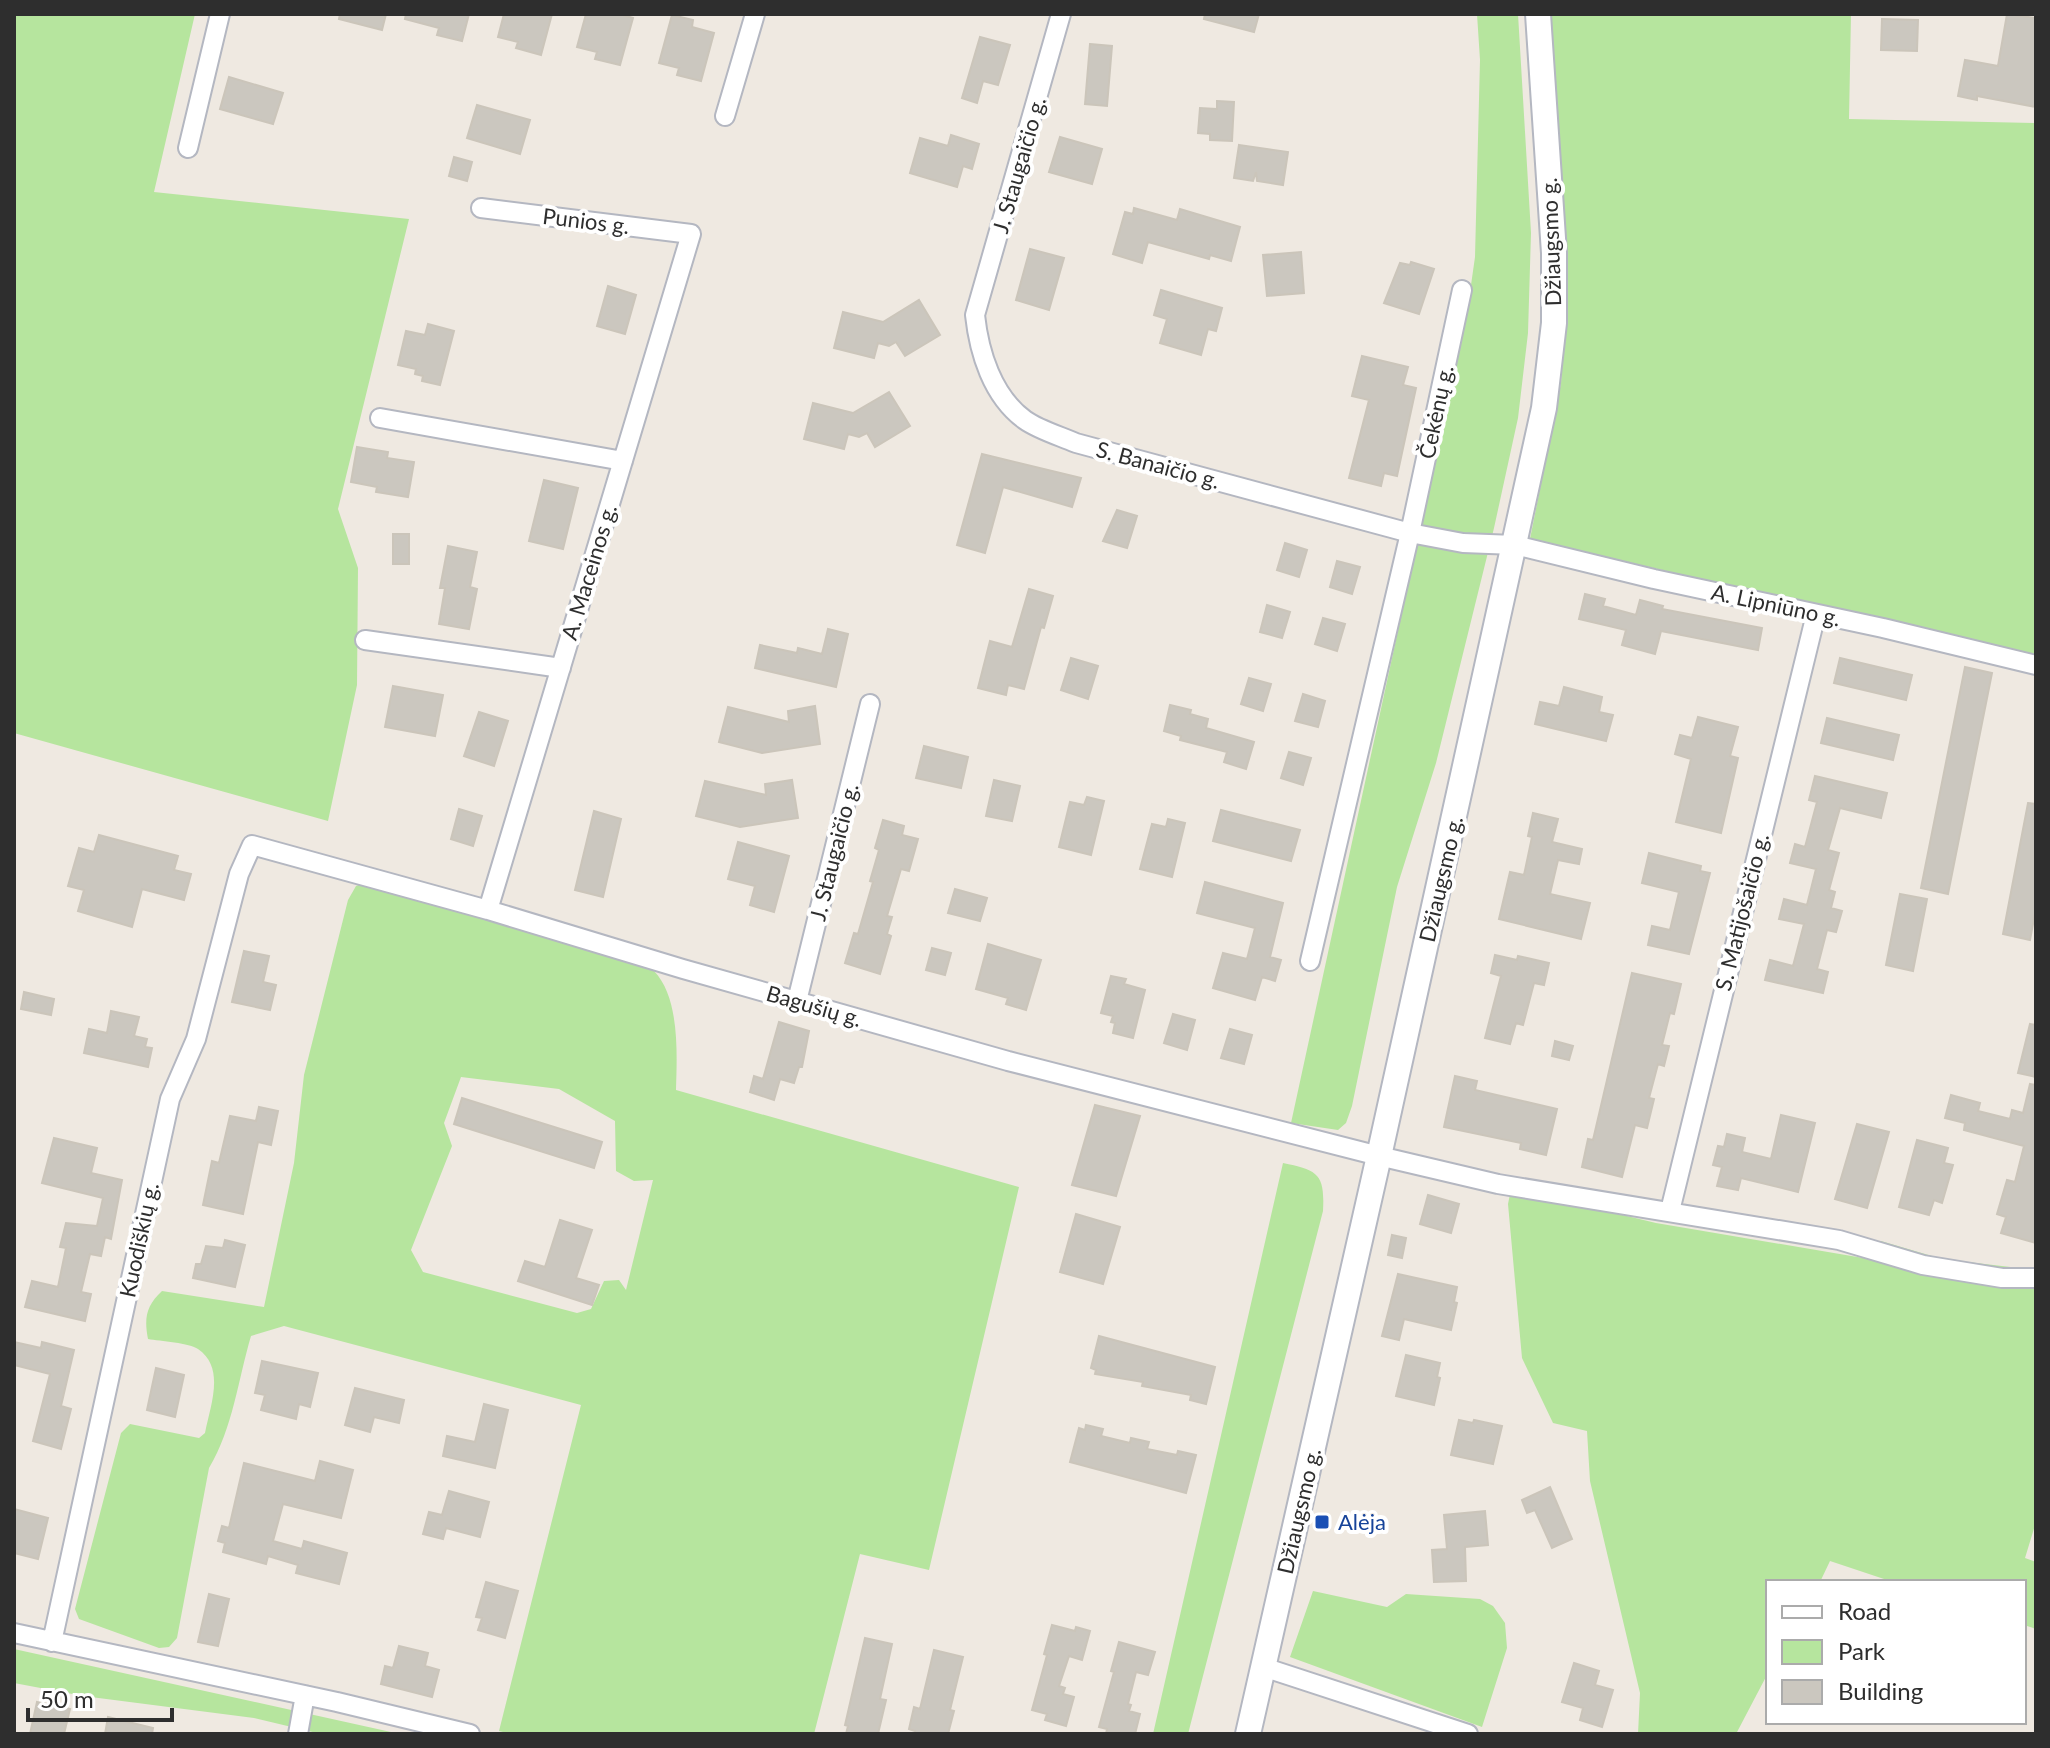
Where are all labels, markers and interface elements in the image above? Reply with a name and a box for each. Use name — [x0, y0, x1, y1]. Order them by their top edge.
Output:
street label: J. Staugaičio g. — [986, 94, 1051, 236]
street label: Džiaugsmo g. — [1535, 177, 1566, 307]
street label: Punios g. — [541, 202, 631, 239]
street label: Čekėnų g. — [1412, 363, 1459, 461]
street label: S. Banaičio g. — [1093, 435, 1223, 494]
street label: A. Maceinos g. — [555, 501, 622, 643]
street label: A. Lipniūno g. — [1709, 578, 1843, 631]
street label: J. Staugaičio g. — [803, 780, 864, 923]
street label: Džiaugsmo g. — [1413, 813, 1468, 945]
street label: S. Matijošaičio g. — [1709, 830, 1774, 993]
street label: Bagušių g. — [763, 979, 865, 1032]
street label: Kuodiškių g. — [113, 1180, 164, 1300]
street label: Džiaugsmo g. — [1271, 1445, 1326, 1577]
place label: Alėja — [1338, 1508, 1386, 1535]
marker: Alėja — [1313, 1513, 1331, 1531]
legend — [1766, 1580, 2026, 1724]
text: Road — [1838, 1596, 1891, 1625]
text: Park — [1838, 1636, 1886, 1665]
scale bar — [28, 1672, 172, 1722]
text: Building — [1838, 1676, 1923, 1705]
text: 50 m — [40, 1684, 94, 1713]

